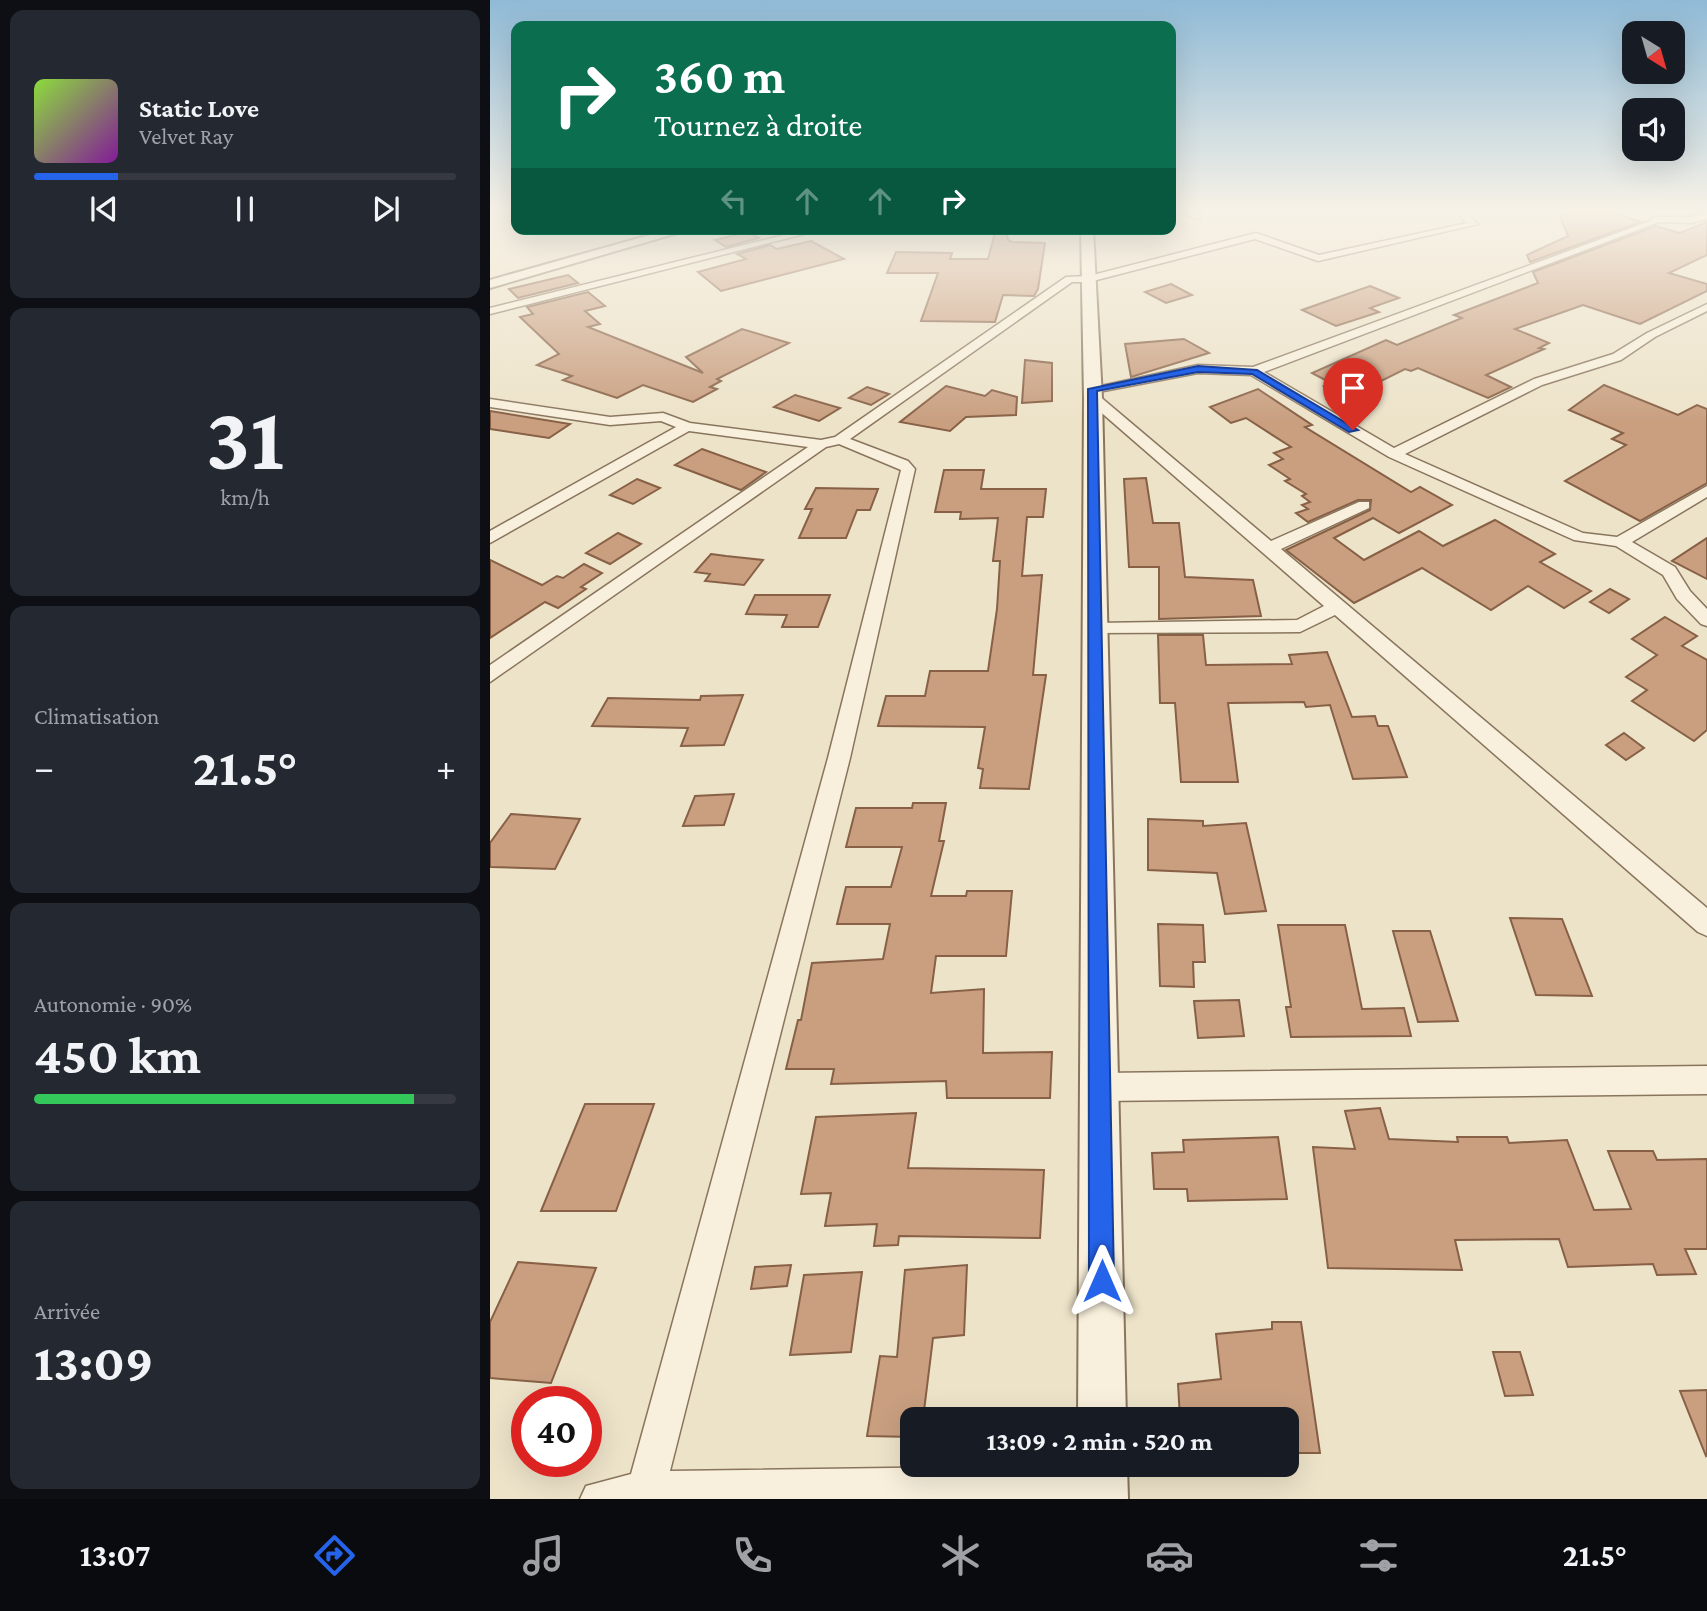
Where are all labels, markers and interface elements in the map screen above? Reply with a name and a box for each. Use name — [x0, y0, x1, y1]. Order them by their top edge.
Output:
north arrow — [1622, 21, 1685, 84]
map controls — [1622, 21, 1685, 161]
icon: right — [539, 49, 630, 140]
text: 360 m — [654, 49, 785, 104]
text: Static Love — [139, 94, 259, 123]
button: sound — [1622, 98, 1685, 161]
text: Tournez à droite — [654, 107, 862, 143]
text: Velvet Ray — [139, 123, 233, 149]
icon: left — [715, 182, 753, 220]
icon: ahead — [788, 182, 826, 220]
icon: ahead — [861, 182, 899, 220]
icon: right — [934, 182, 972, 220]
icon: previous — [85, 190, 123, 228]
icon: pause — [226, 190, 264, 228]
icon: next — [367, 190, 405, 228]
pin — [1323, 358, 1383, 430]
icon: arrive — [1334, 369, 1372, 407]
text: 31 — [206, 387, 284, 489]
text: km/h — [220, 484, 270, 510]
text: Climatisation — [34, 703, 159, 729]
text: 21.5° — [193, 738, 298, 796]
text: − — [34, 746, 54, 788]
text: + — [436, 746, 456, 788]
text: Autonomie · 90% — [34, 991, 192, 1017]
text: 450 km — [34, 1026, 201, 1084]
position arrow — [1065, 1244, 1139, 1318]
text: Arrivée — [34, 1298, 100, 1324]
text: 13:09 — [34, 1333, 153, 1391]
speed limit sign: 40 — [511, 1386, 602, 1477]
text: 13:09 · 2 min · 520 m — [987, 1427, 1212, 1456]
icon: directions — [310, 1531, 359, 1580]
icon: music — [519, 1531, 568, 1580]
icon: phone — [728, 1531, 777, 1580]
icon: climate — [936, 1531, 985, 1580]
icon: car — [1145, 1531, 1194, 1580]
icon: filters — [1354, 1531, 1403, 1580]
text: 13:07 — [80, 1537, 151, 1573]
text: 21.5° — [1562, 1537, 1627, 1573]

